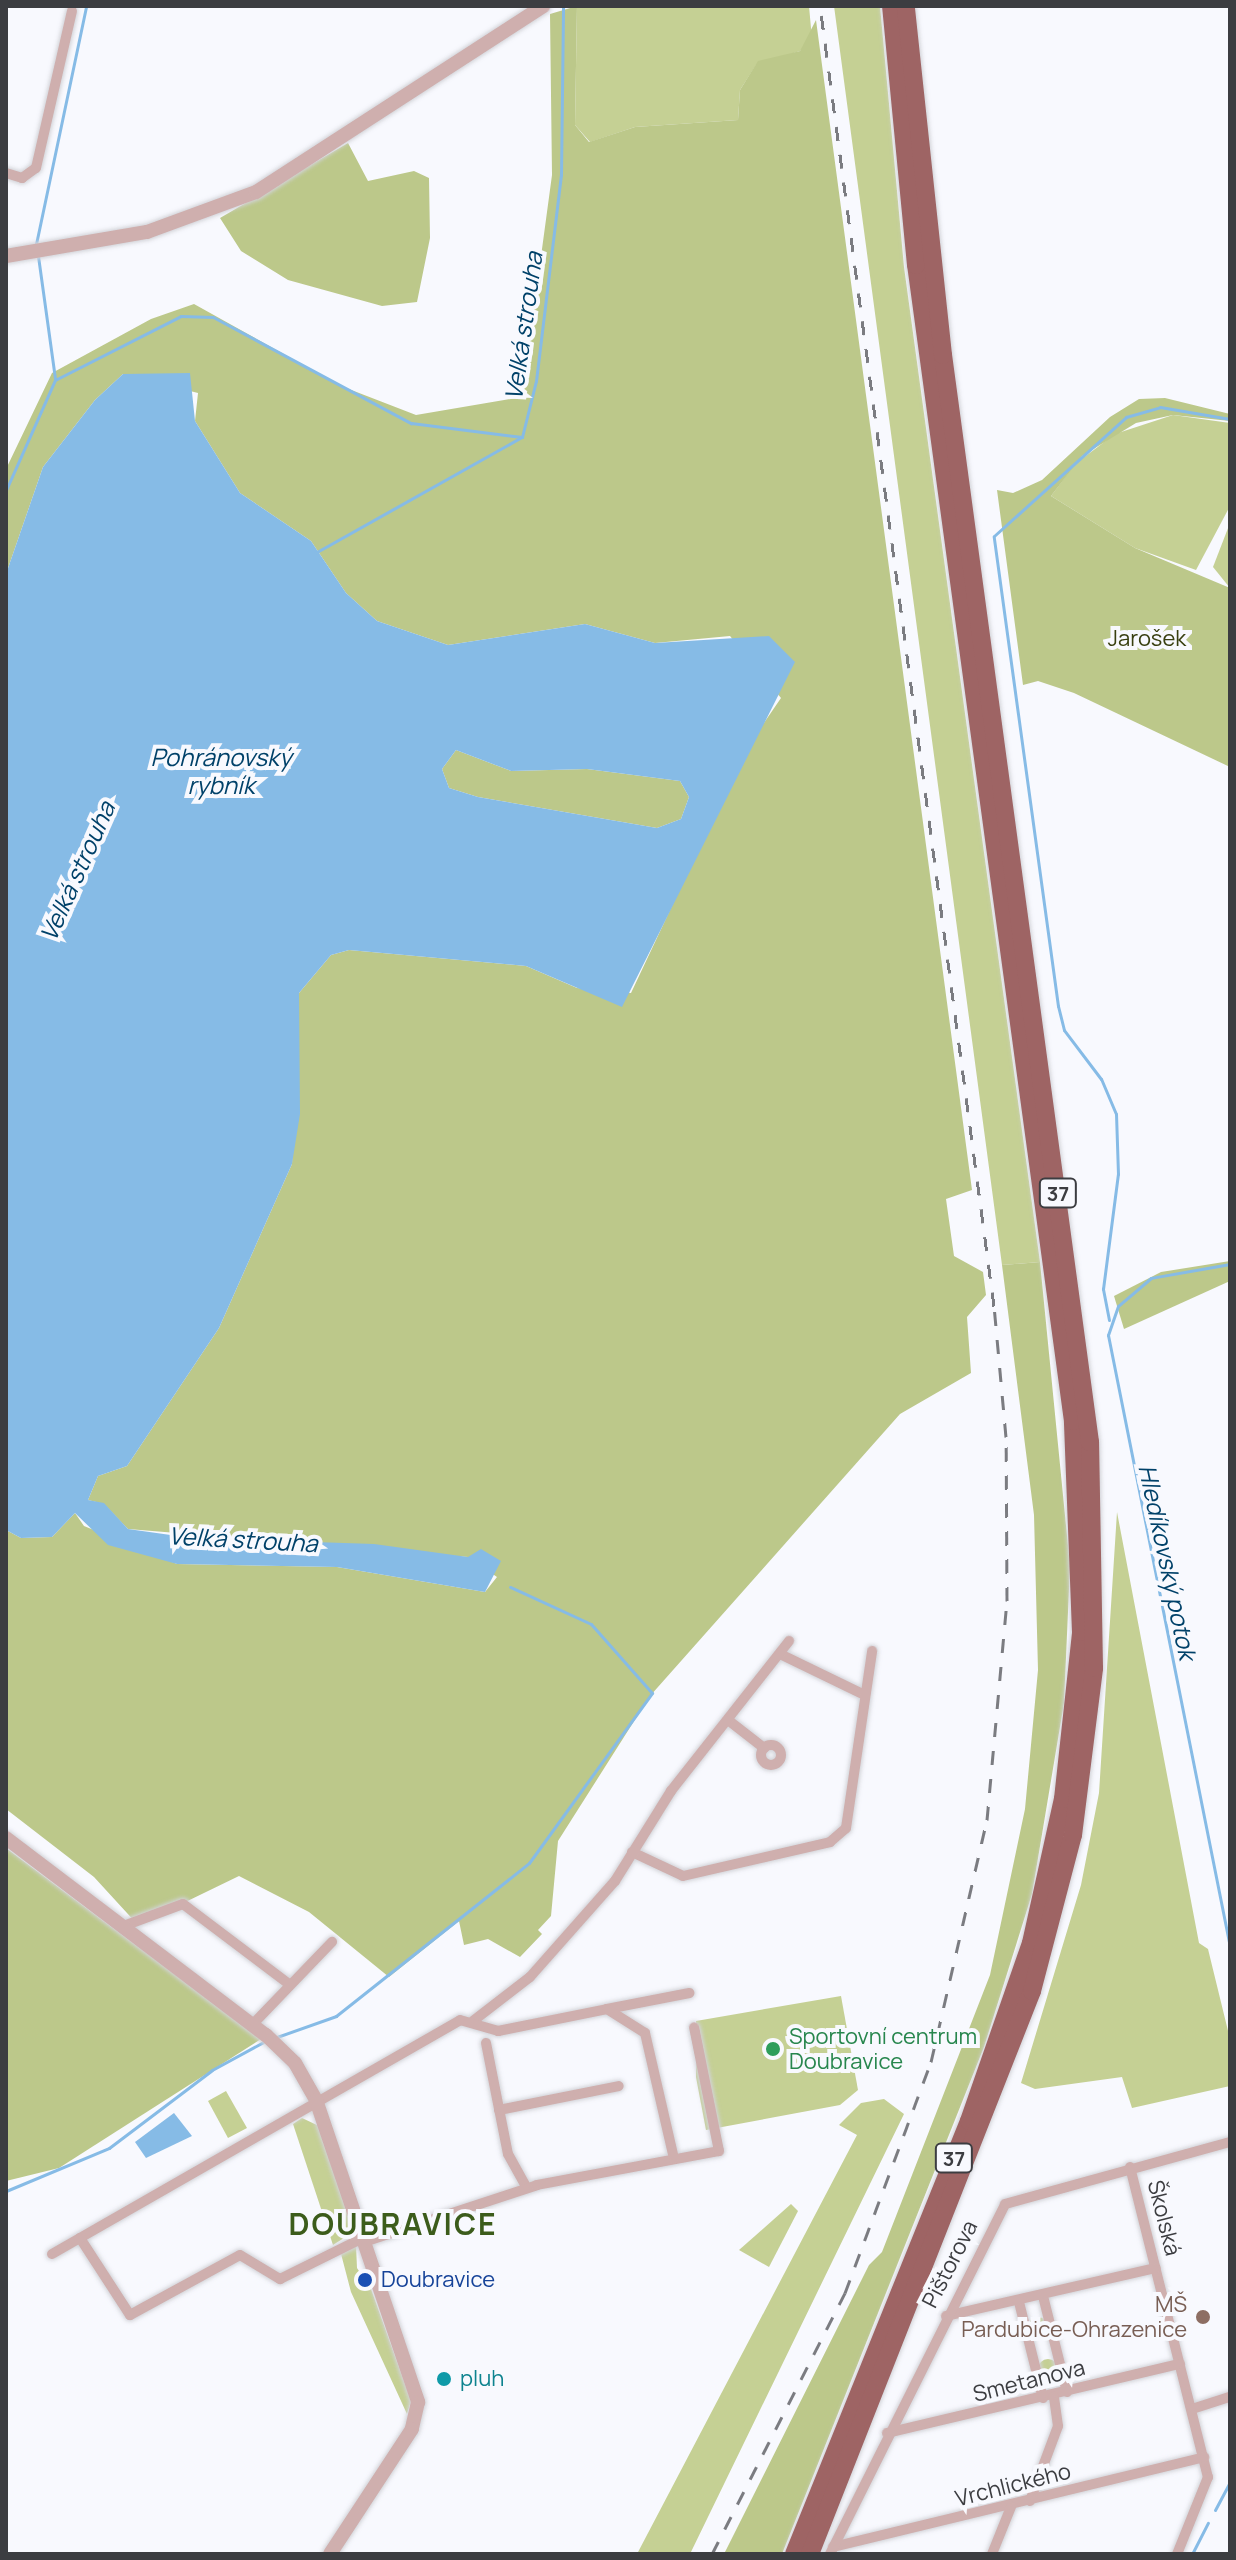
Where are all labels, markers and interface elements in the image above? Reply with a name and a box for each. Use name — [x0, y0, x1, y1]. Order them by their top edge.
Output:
water label: Velká strouha — [498, 250, 548, 402]
park label: Jarošek — [1108, 626, 1186, 652]
water label: Pohránovský rybník — [150, 743, 292, 799]
water label: Velká strouha — [33, 797, 121, 945]
road number: 37 — [1038, 1177, 1078, 1209]
water label: Hledíkovský potok — [1133, 1462, 1203, 1662]
water label: Velká strouha — [168, 1521, 318, 1557]
place label: Sportovní centrum Doubravice — [789, 2023, 977, 2074]
marker: Sportovní centrum Doubravice — [764, 2040, 782, 2058]
road number: 37 — [934, 2142, 974, 2174]
street label: Školská — [1142, 2177, 1186, 2259]
district label: DOUBRAVICE — [288, 2206, 498, 2242]
street label: Pištorova — [917, 2216, 983, 2312]
place label: Doubravice — [381, 2267, 495, 2293]
marker: Doubravice — [356, 2271, 374, 2289]
place label: MŠ Pardubice-Ohrazenice — [961, 2291, 1187, 2342]
marker: MŠ Pardubice-Ohrazenice — [1194, 2308, 1212, 2326]
street label: Smetanova — [970, 2354, 1088, 2408]
place label: pluh — [460, 2366, 504, 2392]
marker: pluh — [435, 2370, 453, 2388]
street label: Vrchlického — [953, 2458, 1073, 2512]

